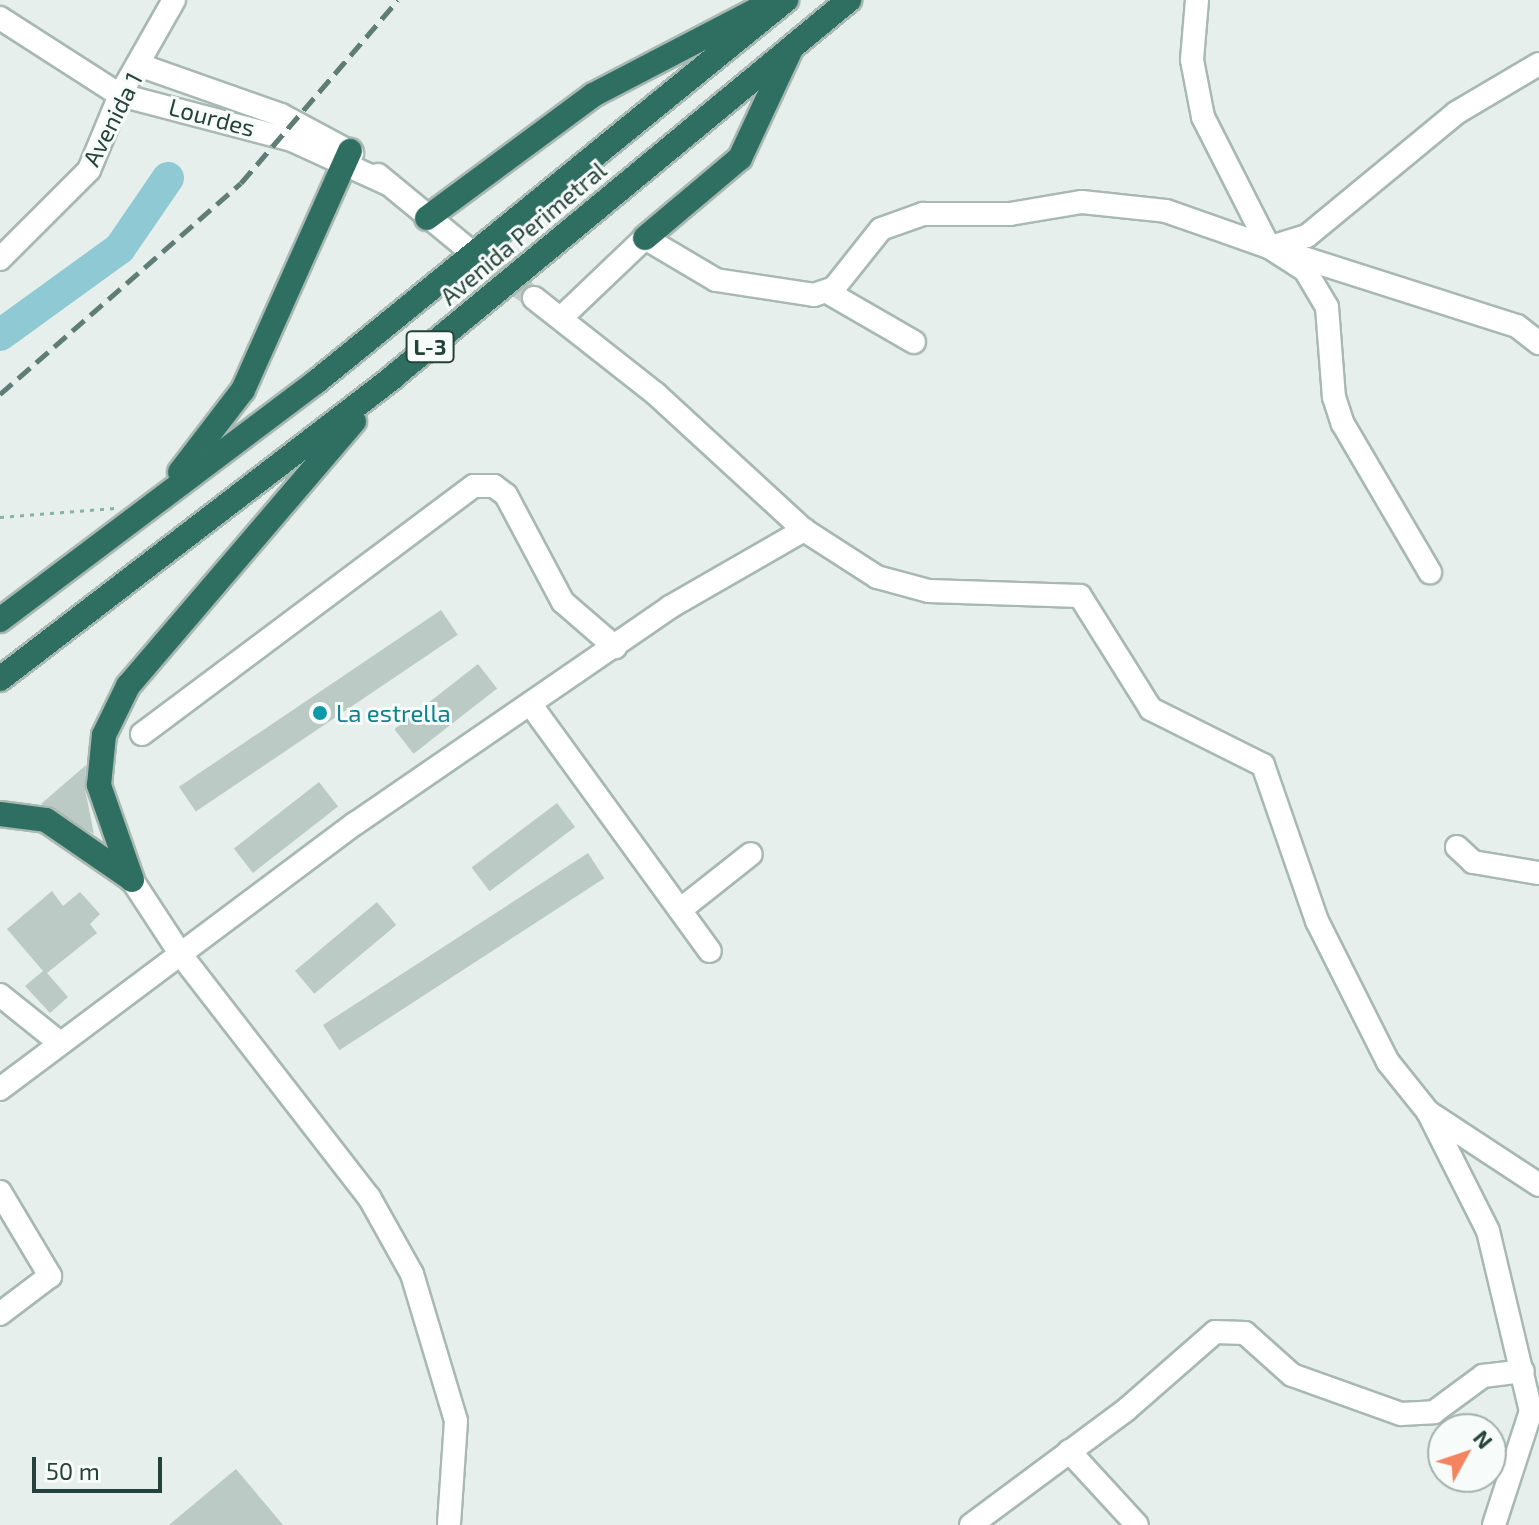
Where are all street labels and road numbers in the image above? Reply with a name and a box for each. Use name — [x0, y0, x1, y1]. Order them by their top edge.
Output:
street label: Avenida 1 — [76, 67, 148, 171]
street label: Lourdes — [166, 92, 258, 142]
street label: Avenida Perimetral — [434, 155, 612, 311]
road number: L-3 — [404, 329, 456, 365]

